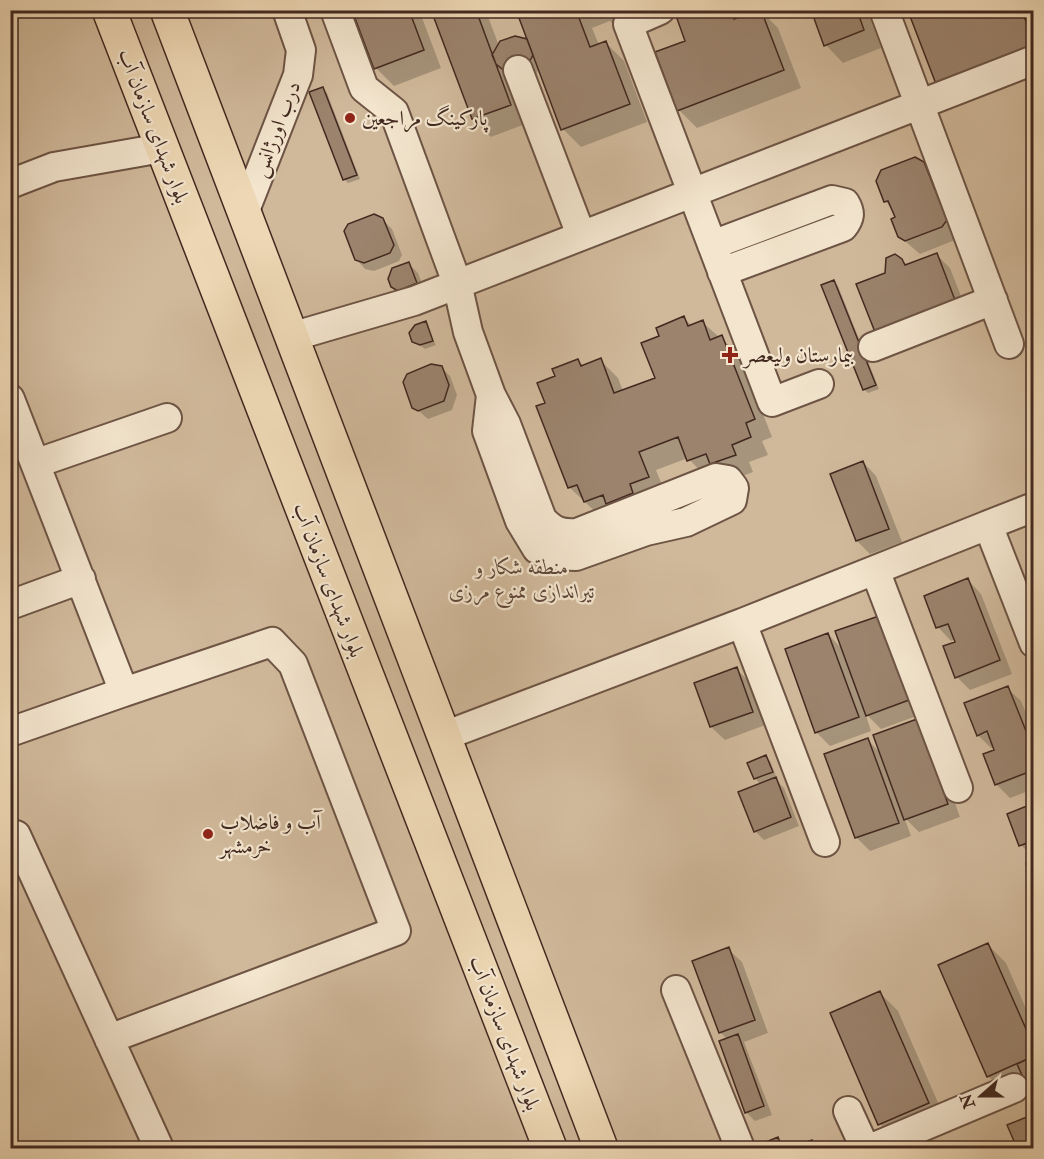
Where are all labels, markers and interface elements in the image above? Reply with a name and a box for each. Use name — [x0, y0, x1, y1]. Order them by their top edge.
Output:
street label: بلوار شهدای سازمان آب — [112, 45, 195, 207]
street label: درب اورژانس — [246, 77, 307, 181]
place label: پارکینگ مراجعین — [362, 105, 489, 133]
marker: پارکینگ مراجعین — [343, 111, 357, 125]
place label: بیمارستان ولیعصر — [742, 342, 854, 369]
marker: بیمارستان ولیعصر — [721, 346, 739, 364]
street label: بلوار شهدای سازمان آب — [287, 499, 370, 661]
park label: منطقه شکار و تیراندازی ممنوع مرزی — [449, 554, 595, 609]
place label: آب و فاضلاب خرمشهر — [218, 809, 323, 860]
marker: آب و فاضلاب خرمشهر — [201, 827, 215, 841]
street label: بلوار شهدای سازمان آب — [463, 952, 546, 1114]
north arrow — [951, 1066, 1011, 1126]
text: N — [956, 1090, 980, 1112]

